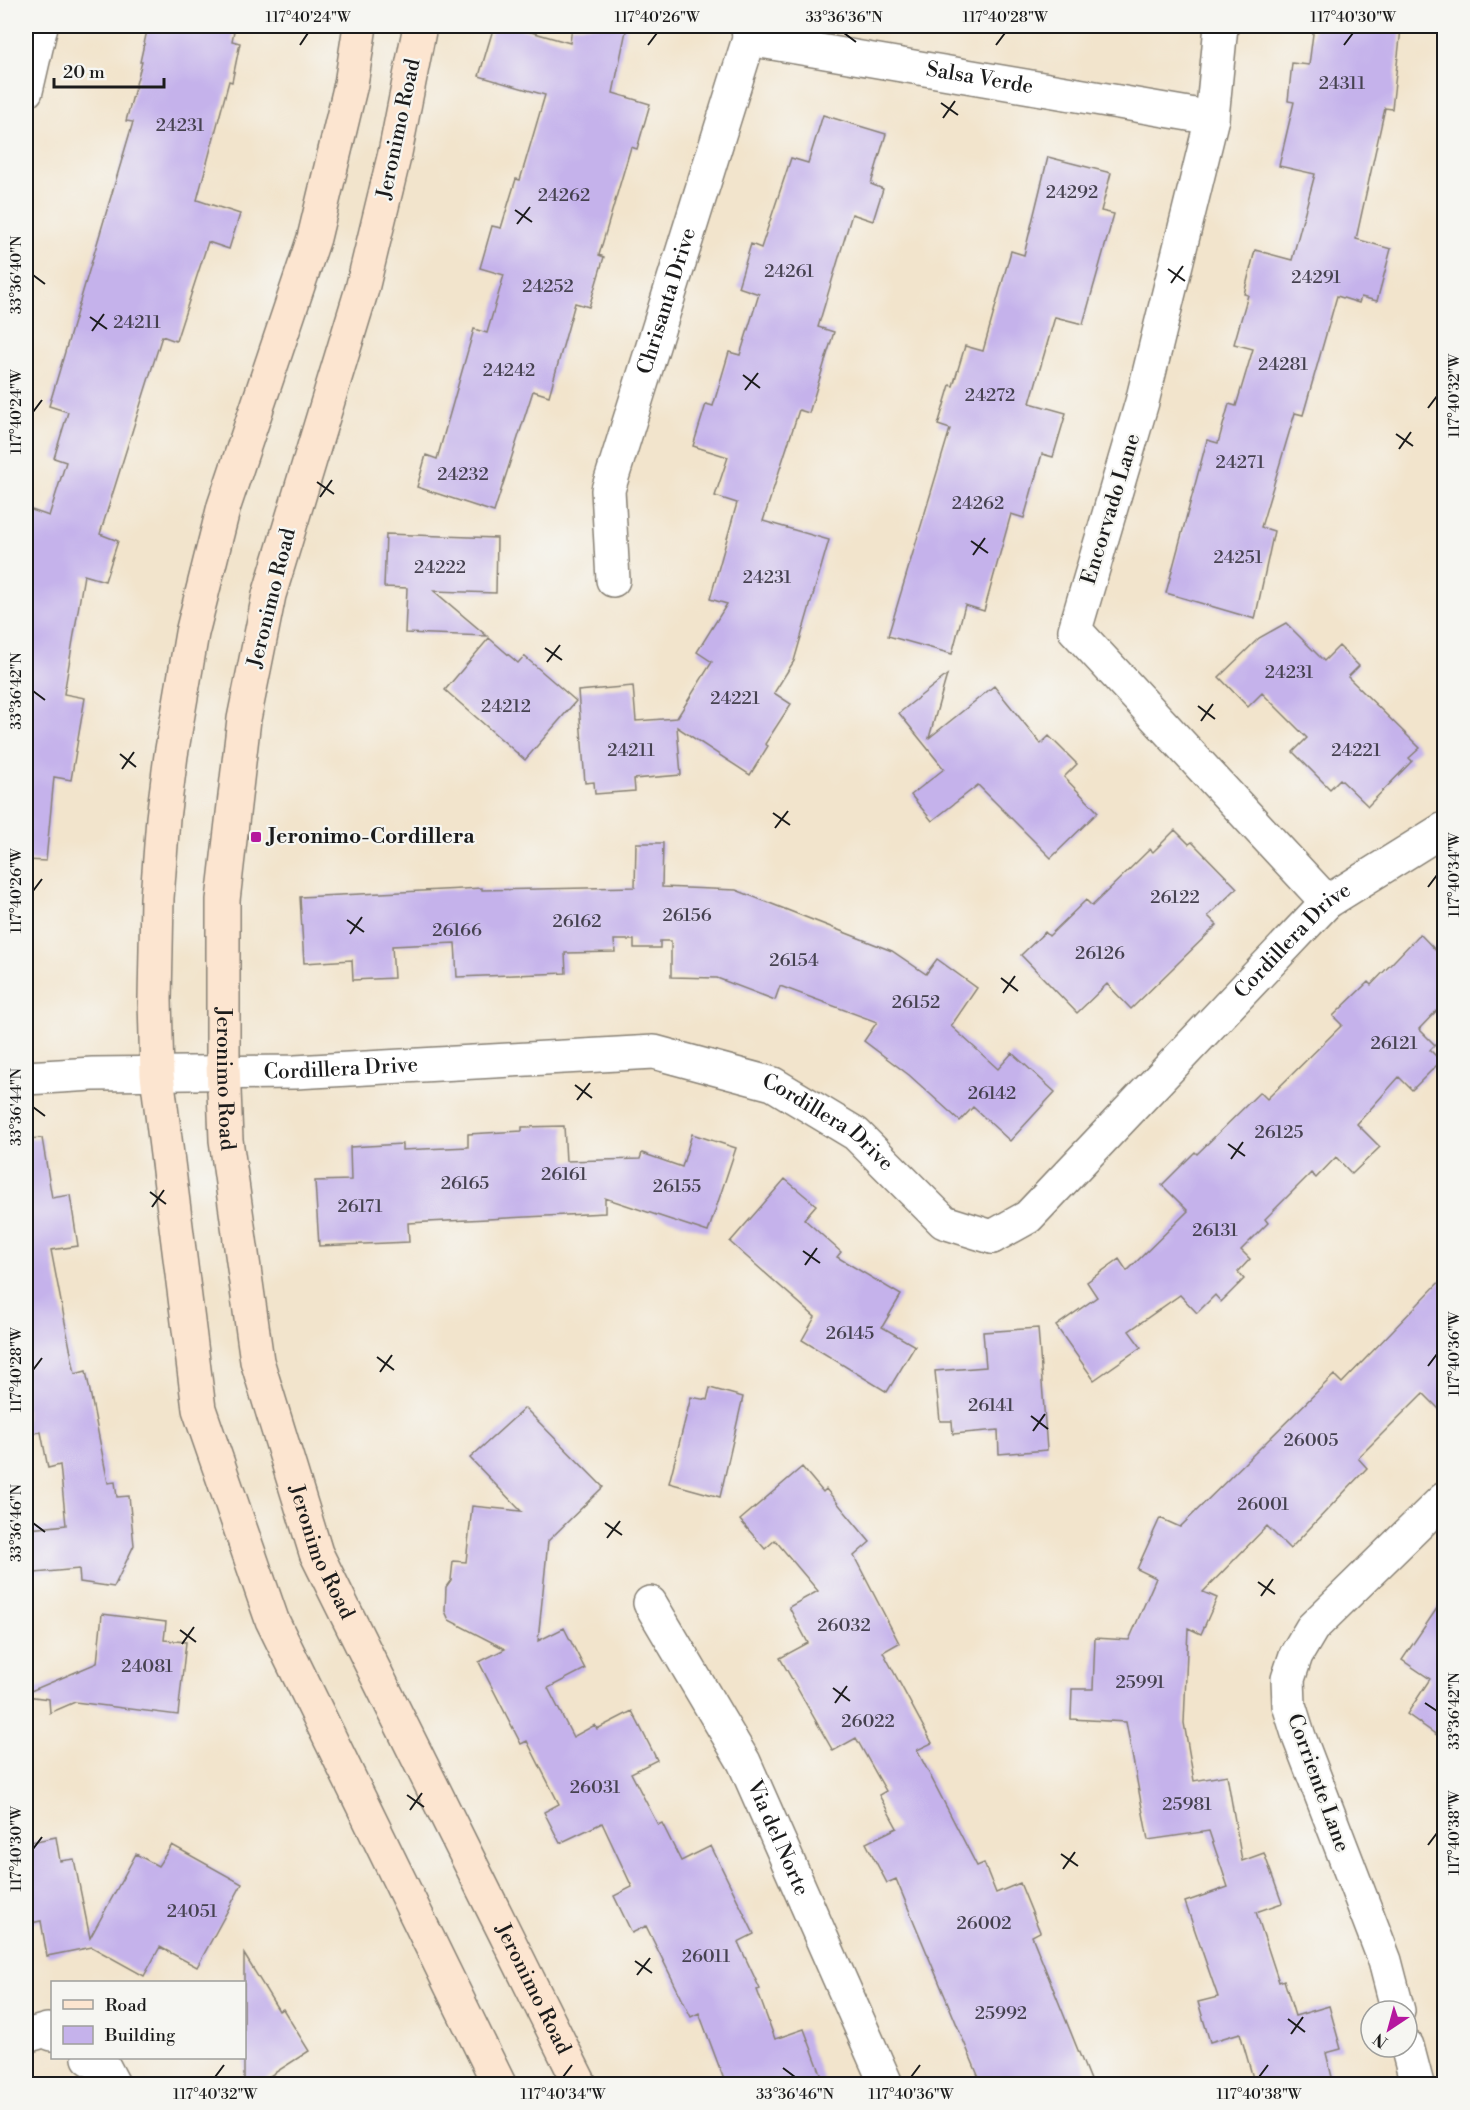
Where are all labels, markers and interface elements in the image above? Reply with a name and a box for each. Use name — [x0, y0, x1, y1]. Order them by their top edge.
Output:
text: 117°40'24"W — [266, 8, 351, 27]
text: 117°40'26"W — [614, 8, 700, 27]
text: 33°36'36"N — [805, 8, 883, 27]
text: 117°40'28"W — [962, 8, 1048, 27]
text: 117°40'30"W — [1310, 8, 1396, 27]
scale bar — [54, 51, 164, 89]
street label: Jeronimo Road — [371, 56, 427, 203]
street label: Salsa Verde — [924, 56, 1035, 100]
text: 20 m — [63, 61, 105, 84]
house number: 24311 — [1319, 72, 1366, 95]
house number: 24231 — [156, 114, 205, 137]
house number: 24292 — [1046, 181, 1098, 204]
house number: 24262 — [538, 184, 590, 207]
street label: Chrisanta Drive — [632, 225, 702, 378]
text: 33°36'40"N — [7, 236, 26, 314]
house number: 24261 — [764, 260, 814, 283]
house number: 24291 — [1291, 266, 1341, 289]
house number: 24252 — [522, 275, 574, 298]
house number: 24211 — [113, 311, 161, 334]
house number: 24281 — [1258, 353, 1308, 376]
text: 117°40'32"W — [1445, 353, 1464, 438]
house number: 24242 — [483, 359, 535, 382]
text: 117°40'24"W — [7, 369, 26, 455]
house number: 24272 — [965, 384, 1015, 407]
street label: Encorvado Lane — [1076, 431, 1146, 587]
house number: 24271 — [1216, 451, 1265, 474]
house number: 24232 — [437, 463, 489, 486]
house number: 24262 — [952, 492, 1004, 515]
street label: Jeronimo Road — [242, 525, 302, 671]
house number: 24251 — [1213, 546, 1263, 569]
house number: 24222 — [414, 556, 466, 579]
house number: 24231 — [743, 566, 792, 589]
text: 33°36'42"N — [7, 652, 26, 730]
house number: 24231 — [1265, 661, 1314, 684]
house number: 24221 — [710, 687, 760, 710]
house number: 24212 — [481, 695, 531, 718]
house number: 24211 — [607, 739, 655, 762]
house number: 24221 — [1331, 739, 1381, 762]
place label: Jeronimo-Cordillera — [265, 824, 475, 850]
marker: Jeronimo-Cordillera — [249, 830, 263, 844]
text: 117°40'34"W — [1445, 832, 1464, 917]
text: 117°40'26"W — [7, 848, 26, 934]
street label: Cordillera Drive — [1229, 877, 1356, 1004]
house number: 26122 — [1150, 886, 1200, 909]
house number: 26156 — [662, 904, 712, 927]
house number: 26162 — [553, 910, 601, 933]
house number: 26166 — [432, 919, 482, 942]
house number: 26126 — [1075, 942, 1125, 965]
house number: 26154 — [769, 949, 819, 972]
house number: 26152 — [892, 991, 940, 1014]
street label: Jeronimo Road — [210, 1007, 240, 1152]
house number: 26121 — [1370, 1032, 1418, 1055]
street label: Cordillera Drive — [263, 1052, 419, 1085]
text: 33°36'44"N — [7, 1068, 26, 1146]
street label: Cordillera Drive — [760, 1069, 899, 1177]
house number: 26142 — [968, 1082, 1016, 1105]
house number: 26125 — [1255, 1121, 1304, 1144]
house number: 26161 — [541, 1163, 587, 1186]
house number: 26165 — [441, 1172, 489, 1195]
house number: 26155 — [653, 1175, 701, 1198]
house number: 26171 — [338, 1195, 383, 1218]
house number: 26131 — [1192, 1219, 1238, 1242]
text: 117°40'36"W — [1445, 1311, 1464, 1396]
house number: 26145 — [826, 1322, 874, 1345]
text: 117°40'28"W — [7, 1327, 26, 1413]
house number: 26141 — [968, 1394, 1014, 1417]
house number: 26005 — [1284, 1429, 1339, 1452]
street label: Jeronimo Road — [283, 1481, 360, 1624]
text: 33°36'46"N — [7, 1484, 26, 1562]
house number: 26001 — [1237, 1493, 1289, 1516]
house number: 26032 — [817, 1614, 871, 1637]
house number: 24081 — [121, 1655, 173, 1678]
house number: 25991 — [1115, 1671, 1165, 1694]
text: 33°36'42"N — [1445, 1672, 1464, 1750]
house number: 26022 — [841, 1710, 895, 1733]
street label: Corriente Lane — [1281, 1710, 1355, 1856]
house number: 26031 — [570, 1776, 620, 1799]
street label: Via del Norte — [740, 1776, 814, 1900]
text: 117°40'38"W — [1445, 1790, 1464, 1875]
house number: 25981 — [1162, 1793, 1212, 1816]
text: 117°40'30"W — [7, 1806, 26, 1892]
house number: 24051 — [167, 1900, 218, 1923]
house number: 26002 — [956, 1912, 1012, 1935]
street label: Jeronimo Road — [489, 1918, 576, 2059]
house number: 26011 — [682, 1945, 731, 1968]
legend — [51, 1981, 246, 2059]
text: Road — [105, 1994, 148, 2017]
north arrow — [1359, 1999, 1419, 2059]
house number: 25992 — [975, 2002, 1027, 2025]
text: Building — [104, 2024, 176, 2047]
text: N — [1369, 2028, 1392, 2052]
text: 117°40'32"W — [173, 2085, 258, 2104]
text: 117°40'34"W — [521, 2085, 606, 2104]
text: 33°36'46"N — [756, 2085, 834, 2104]
text: 117°40'36"W — [869, 2085, 954, 2104]
text: 117°40'38"W — [1217, 2085, 1302, 2104]

